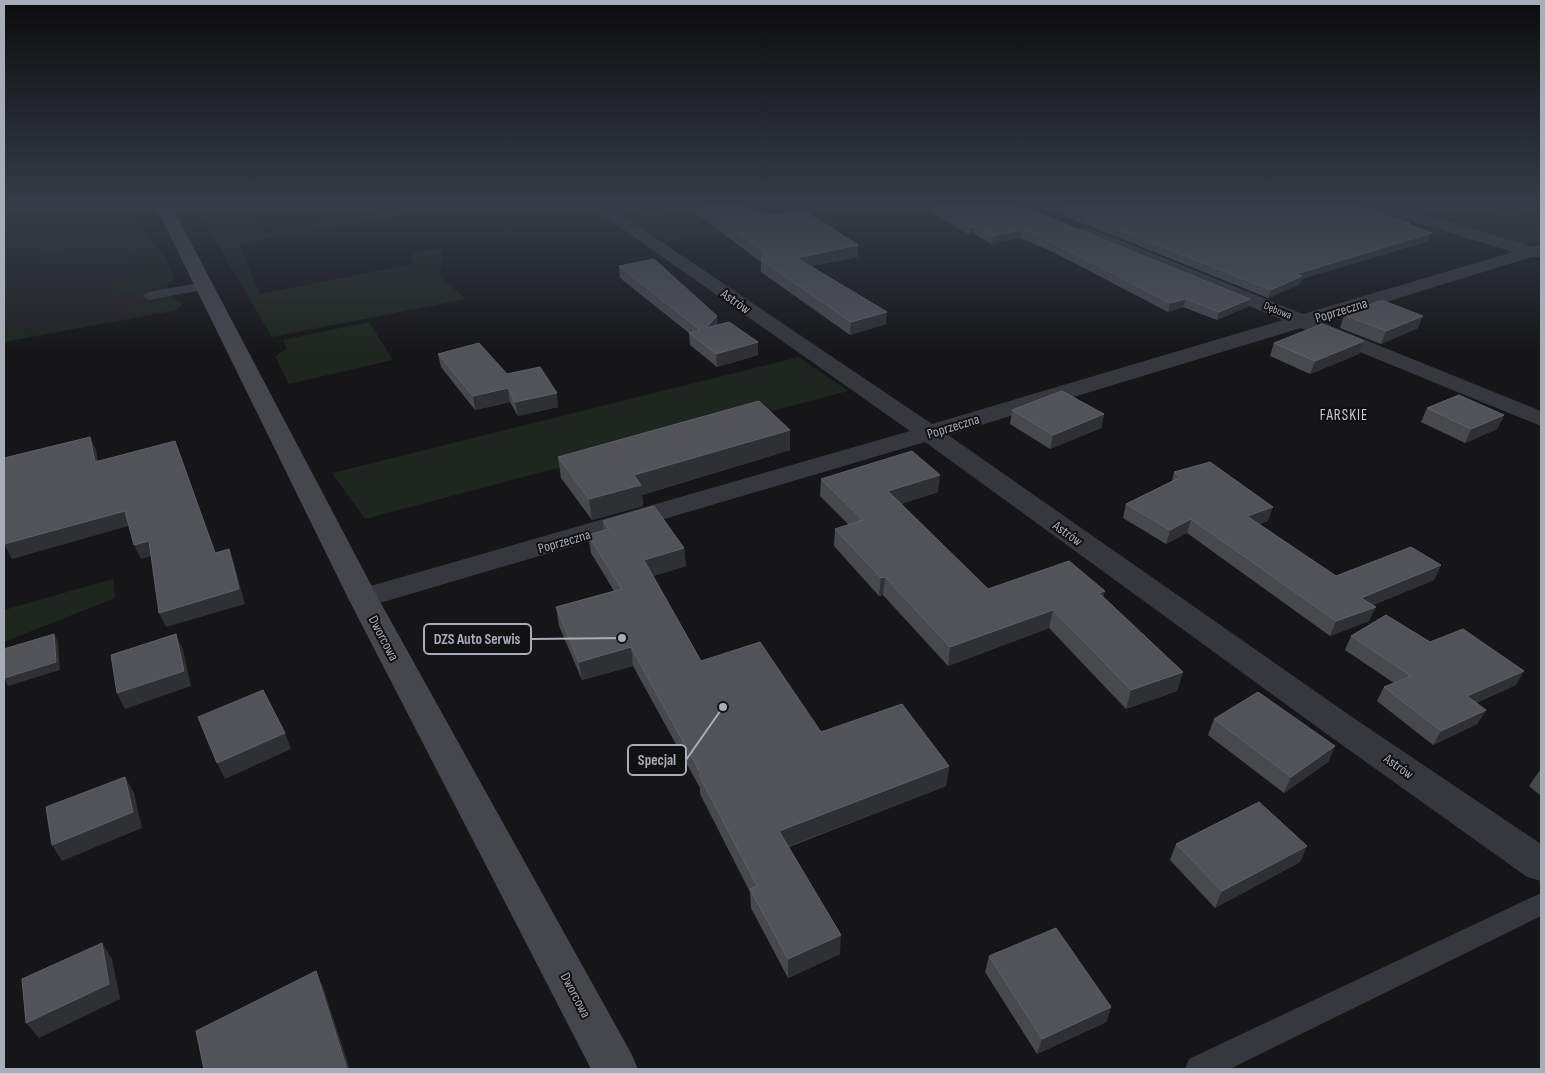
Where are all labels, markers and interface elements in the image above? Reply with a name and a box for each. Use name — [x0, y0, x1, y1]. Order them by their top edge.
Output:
street label: Astrów — [717, 284, 754, 318]
street label: Poprzeczna — [1313, 294, 1369, 326]
street label: Dębowa — [1262, 299, 1294, 322]
district label: FARSKIE — [1320, 406, 1368, 425]
street label: Poprzeczna — [925, 410, 981, 442]
street label: Astrów — [1049, 516, 1086, 550]
street label: Poprzeczna — [536, 526, 592, 557]
street label: Dworcowa — [365, 613, 402, 664]
callout: DZS Auto Serwis — [424, 624, 531, 654]
text: DZS Auto Serwis — [434, 630, 521, 649]
callout: Specjal — [628, 745, 686, 775]
street label: Astrów — [1380, 749, 1417, 783]
text: Specjal — [638, 751, 676, 770]
street label: Dworcowa — [557, 970, 594, 1021]

